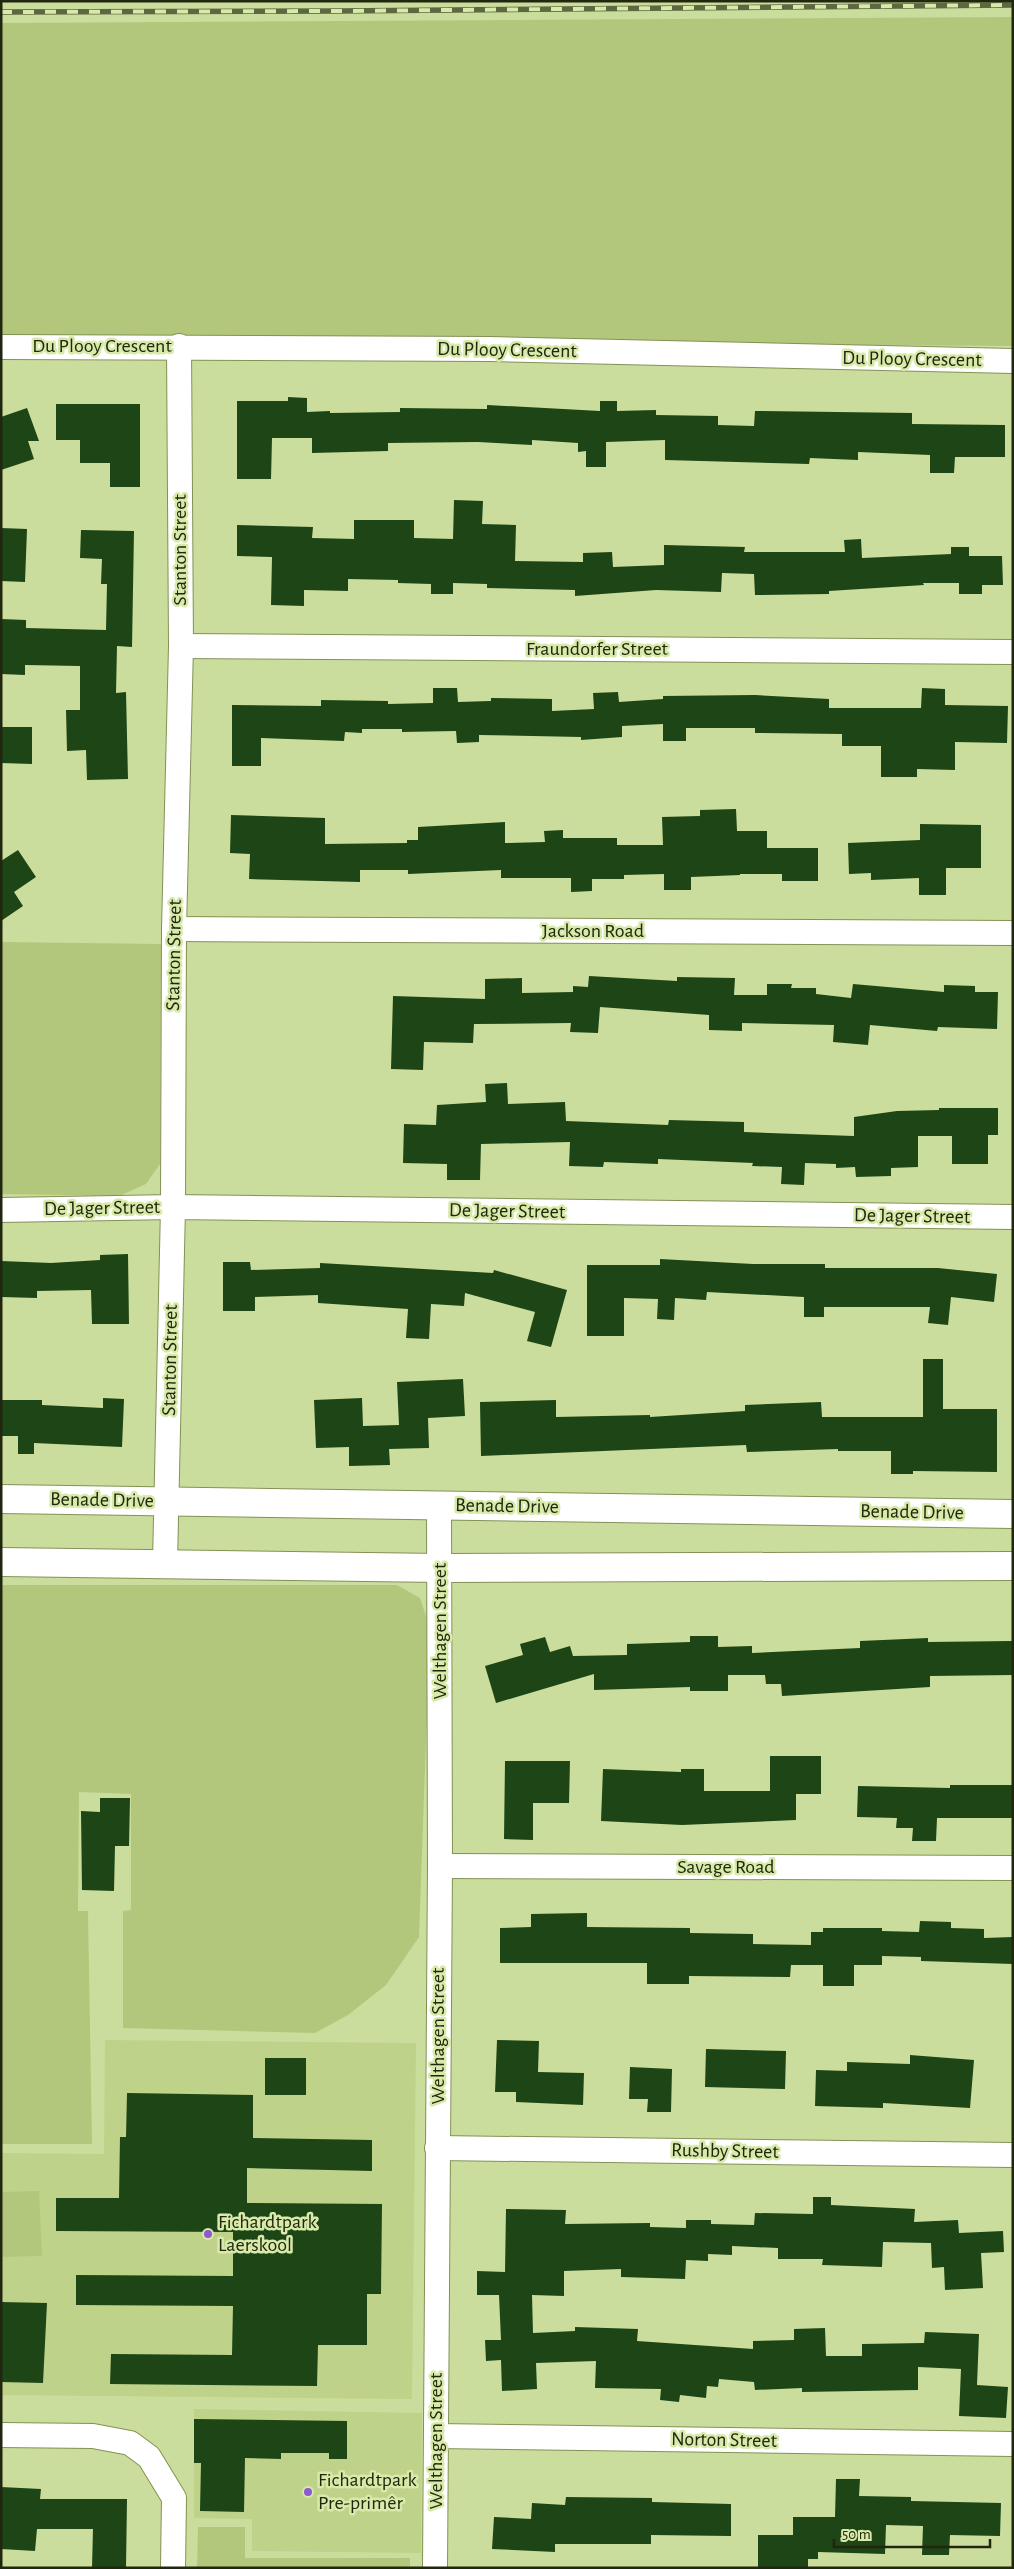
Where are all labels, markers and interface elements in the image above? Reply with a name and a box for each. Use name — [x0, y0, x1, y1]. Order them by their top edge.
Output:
street label: Du Plooy Crescent — [32, 336, 172, 356]
street label: Du Plooy Crescent — [437, 339, 578, 361]
street label: Du Plooy Crescent — [842, 348, 983, 370]
street label: Stanton Street — [170, 494, 190, 606]
street label: Fraundorfer Street — [526, 639, 669, 659]
street label: Stanton Street — [163, 898, 185, 1011]
street label: Jackson Road — [542, 921, 644, 941]
street label: De Jager Street — [44, 1197, 161, 1219]
street label: De Jager Street — [449, 1200, 566, 1222]
street label: De Jager Street — [854, 1205, 971, 1227]
street label: Stanton Street — [159, 1303, 181, 1416]
street label: Benade Drive — [50, 1489, 154, 1511]
street label: Benade Drive — [455, 1495, 559, 1517]
street label: Benade Drive — [860, 1501, 964, 1523]
street label: Welthagen Street — [430, 1562, 450, 1699]
street label: Savage Road — [677, 1857, 775, 1877]
street label: Welthagen Street — [428, 1967, 448, 2104]
street label: Rushby Street — [671, 2140, 780, 2162]
place label: Fichardtpark Laerskool — [218, 2212, 317, 2255]
marker: Fichardtpark Laerskool — [202, 2228, 214, 2240]
street label: Welthagen Street — [426, 2372, 446, 2509]
street label: Norton Street — [671, 2429, 778, 2451]
place label: Fichardtpark Pre-primêr — [318, 2470, 417, 2513]
marker: Fichardtpark Pre-primêr — [302, 2486, 314, 2498]
scale bar — [834, 2516, 990, 2548]
text: 50 m — [842, 2527, 871, 2542]

